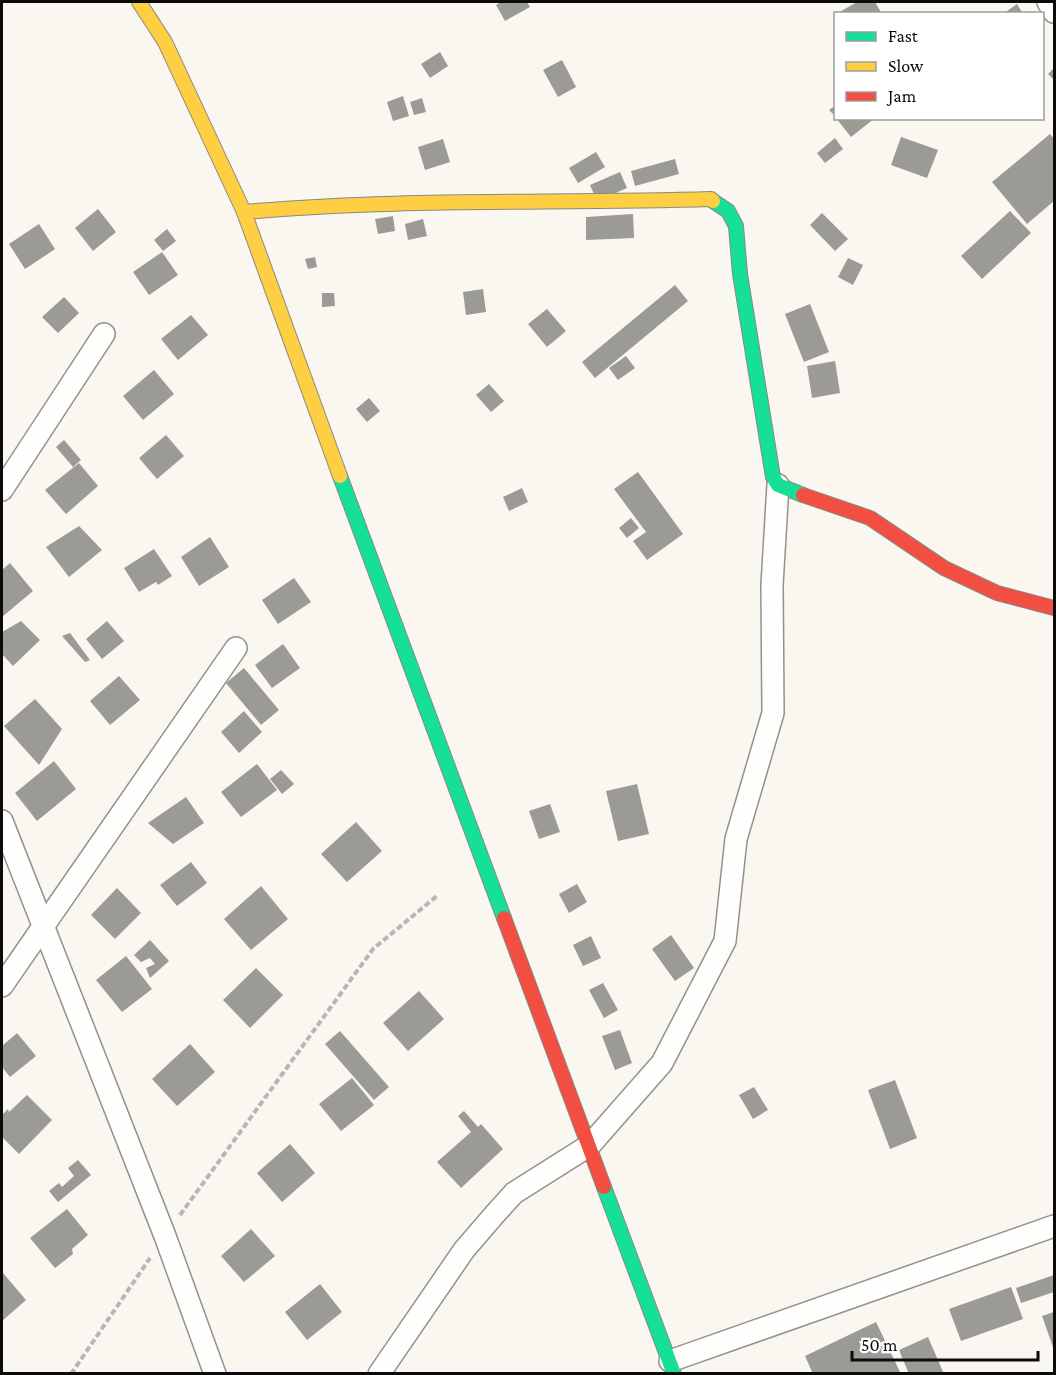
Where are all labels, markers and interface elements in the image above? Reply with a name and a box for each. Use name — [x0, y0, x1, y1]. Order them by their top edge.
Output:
legend — [834, 12, 1044, 120]
text: Fast — [888, 26, 919, 46]
text: Slow — [888, 56, 924, 76]
text: Jam — [886, 86, 917, 106]
scale bar — [852, 1324, 1038, 1362]
text: 50 m — [861, 1335, 898, 1355]

